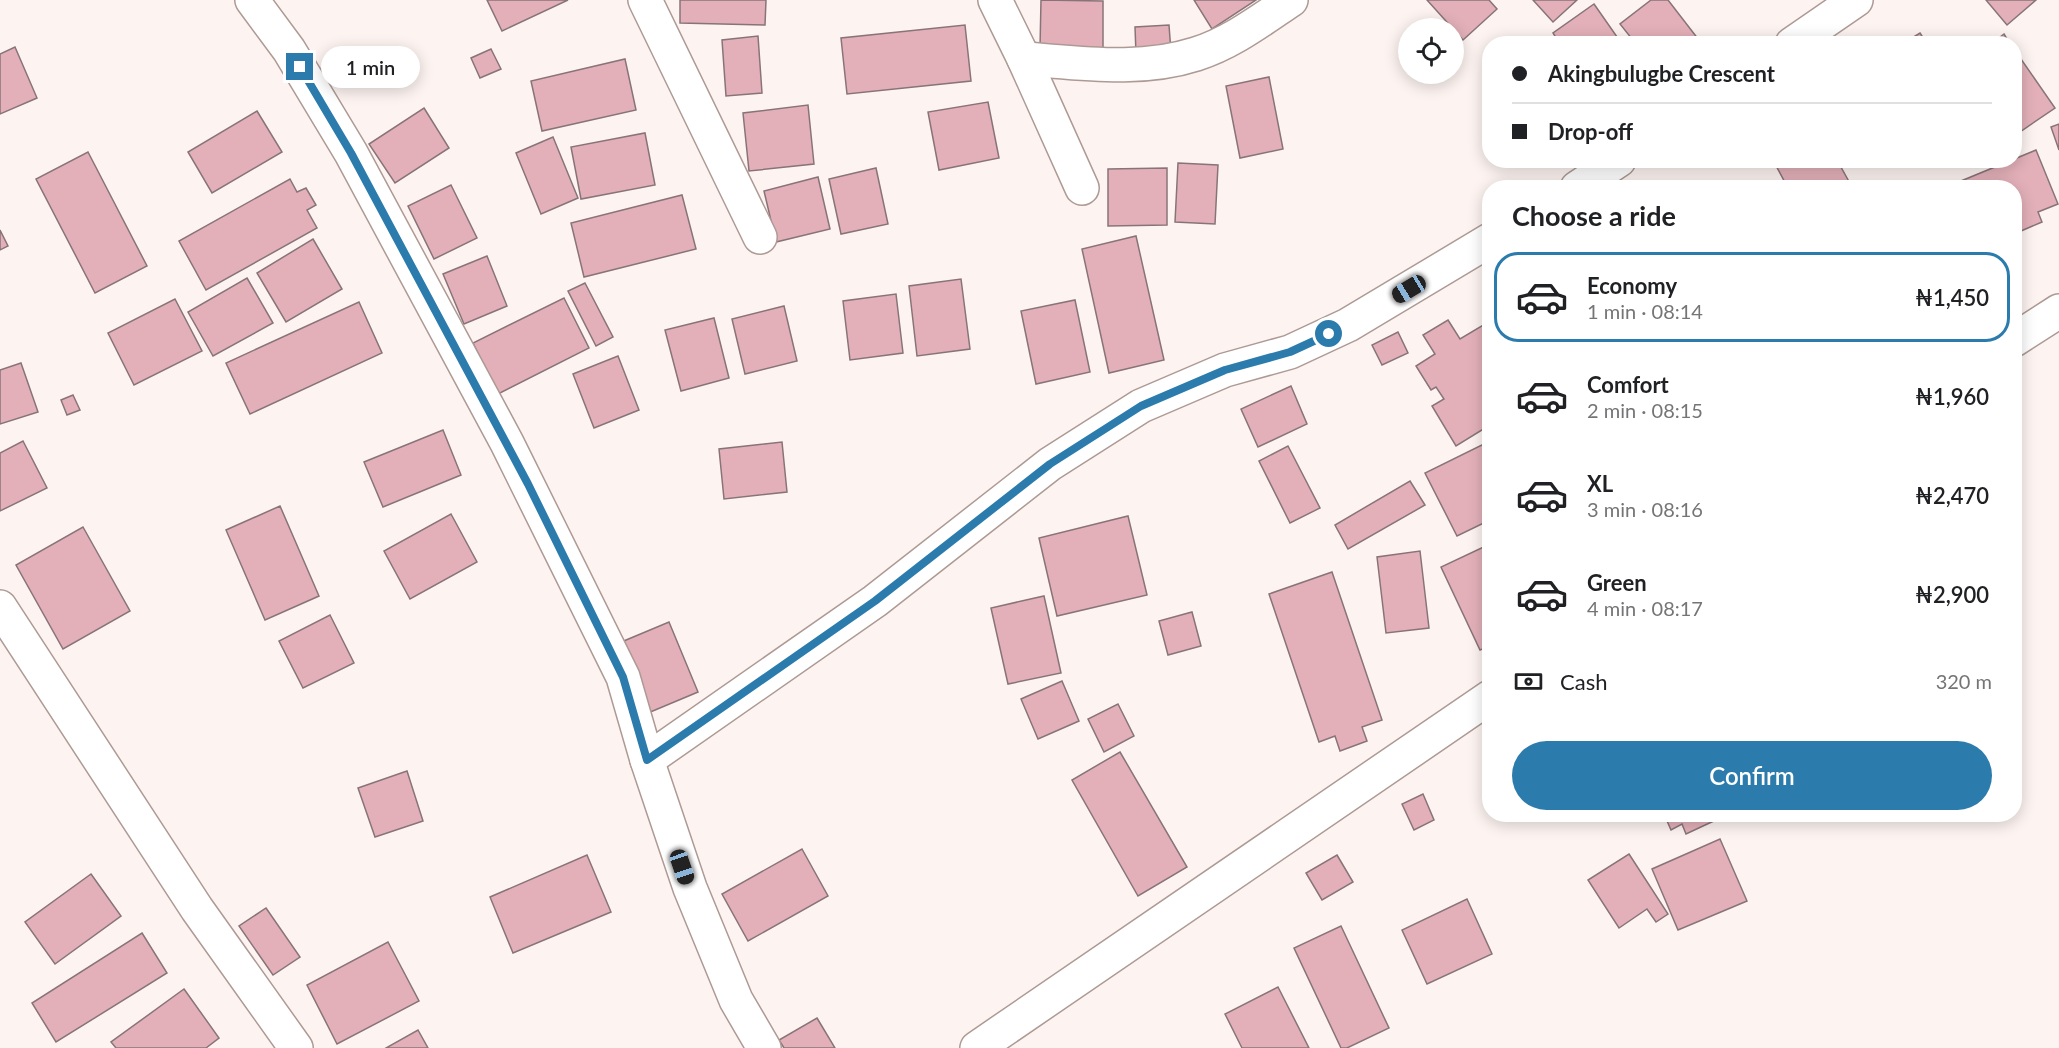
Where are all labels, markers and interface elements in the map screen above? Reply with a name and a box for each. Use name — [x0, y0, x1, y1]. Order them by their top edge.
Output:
map controls — [1398, 18, 1464, 84]
button: locate — [1398, 18, 1464, 84]
callout: 1 min — [321, 46, 420, 88]
route end — [286, 53, 313, 80]
text: 1 min — [346, 55, 395, 79]
text: Akingbulugbe Crescent — [1548, 60, 1775, 87]
text: Drop-off — [1548, 118, 1633, 145]
text: Choose a ride — [1512, 199, 1676, 232]
icon: car — [1515, 270, 1569, 324]
car — [1389, 272, 1429, 306]
text: Economy — [1587, 272, 1677, 299]
text: ₦1,450 — [1915, 284, 1989, 311]
text: 1 min · 08:14 — [1587, 299, 1703, 323]
route start — [1315, 320, 1342, 347]
icon: car — [1515, 369, 1569, 423]
text: Comfort — [1587, 371, 1669, 398]
text: ₦1,960 — [1915, 383, 1989, 410]
text: 2 min · 08:15 — [1587, 398, 1703, 422]
icon: car — [1515, 468, 1569, 522]
text: XL — [1587, 470, 1613, 497]
text: ₦2,470 — [1915, 482, 1989, 509]
text: 3 min · 08:16 — [1587, 497, 1703, 521]
icon: car — [1515, 567, 1569, 621]
text: Green — [1587, 569, 1647, 596]
text: ₦2,900 — [1915, 581, 1989, 608]
text: 4 min · 08:17 — [1587, 596, 1703, 620]
icon: cash — [1512, 665, 1545, 698]
text: Cash — [1560, 668, 1607, 695]
text: 320 m — [1936, 669, 1992, 693]
button: Confirm — [1512, 741, 1992, 810]
car — [668, 847, 696, 887]

